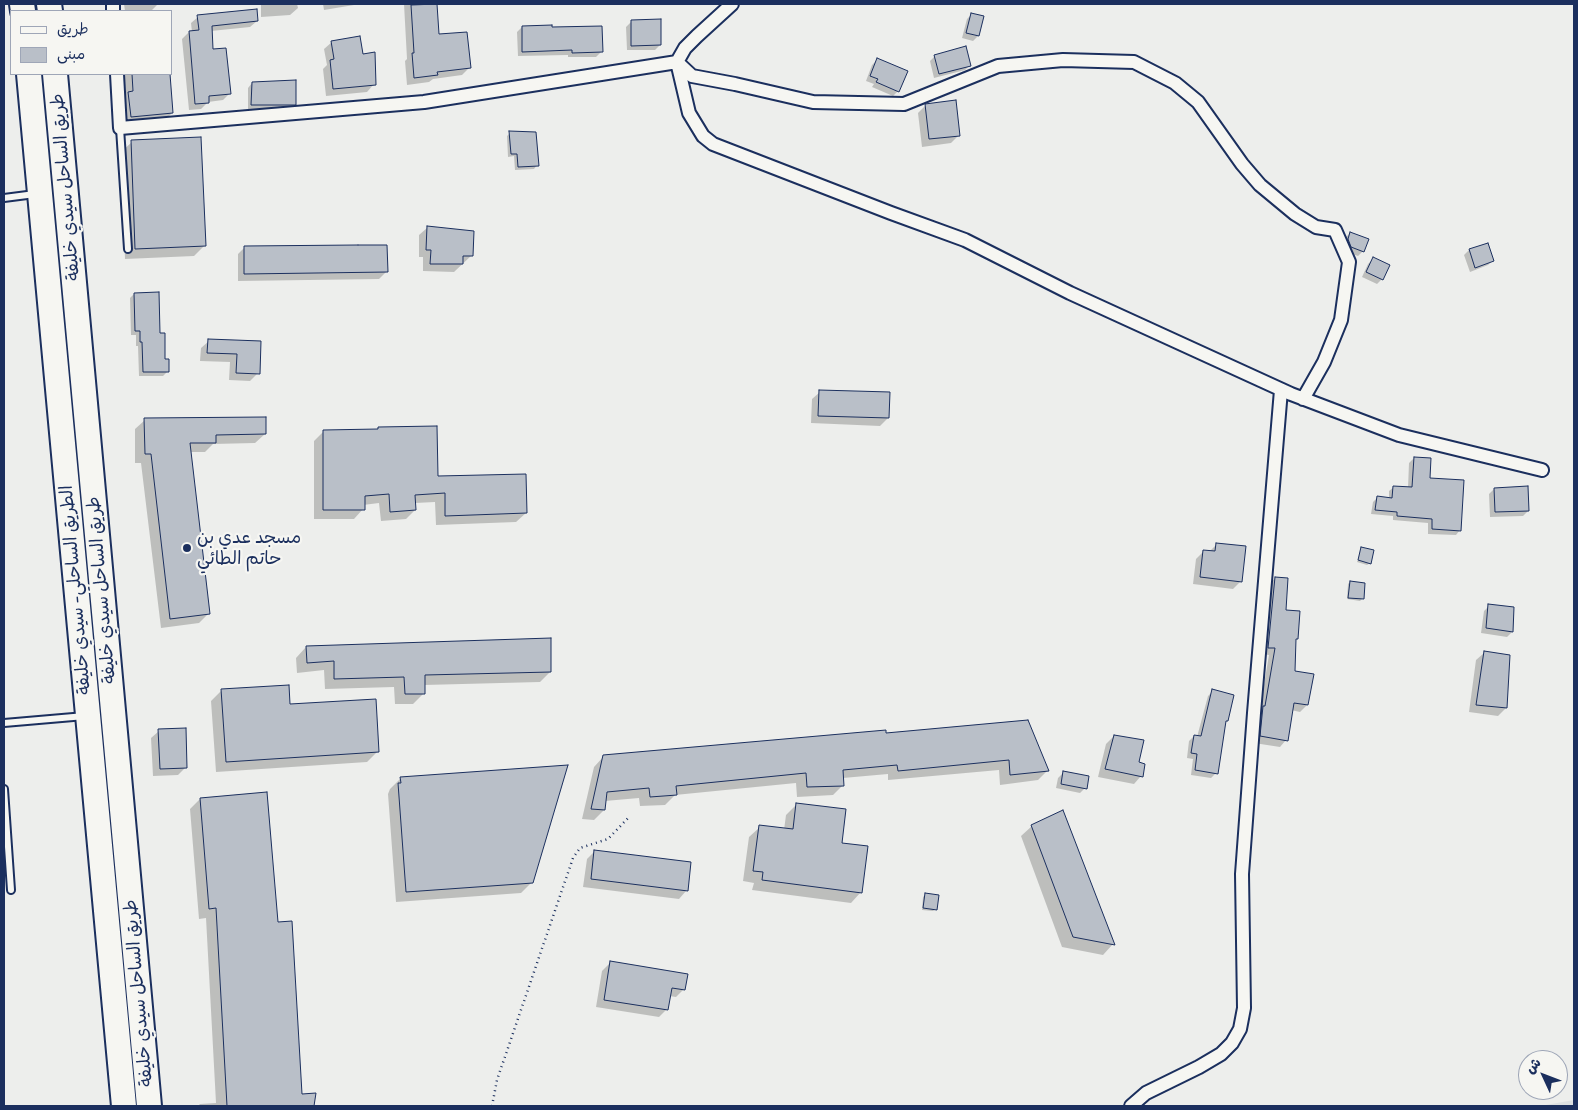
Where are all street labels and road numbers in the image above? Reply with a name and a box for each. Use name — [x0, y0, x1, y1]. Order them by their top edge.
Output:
street label: طريق الساحل سيدي خليفة — [47, 92, 85, 282]
street label: الطريق الساحلي- سيدي خليفة — [56, 484, 96, 696]
street label: طريق الساحل سيدي خليفة — [83, 495, 121, 685]
street label: طريق الساحل سيدي خليفة — [120, 898, 158, 1088]

